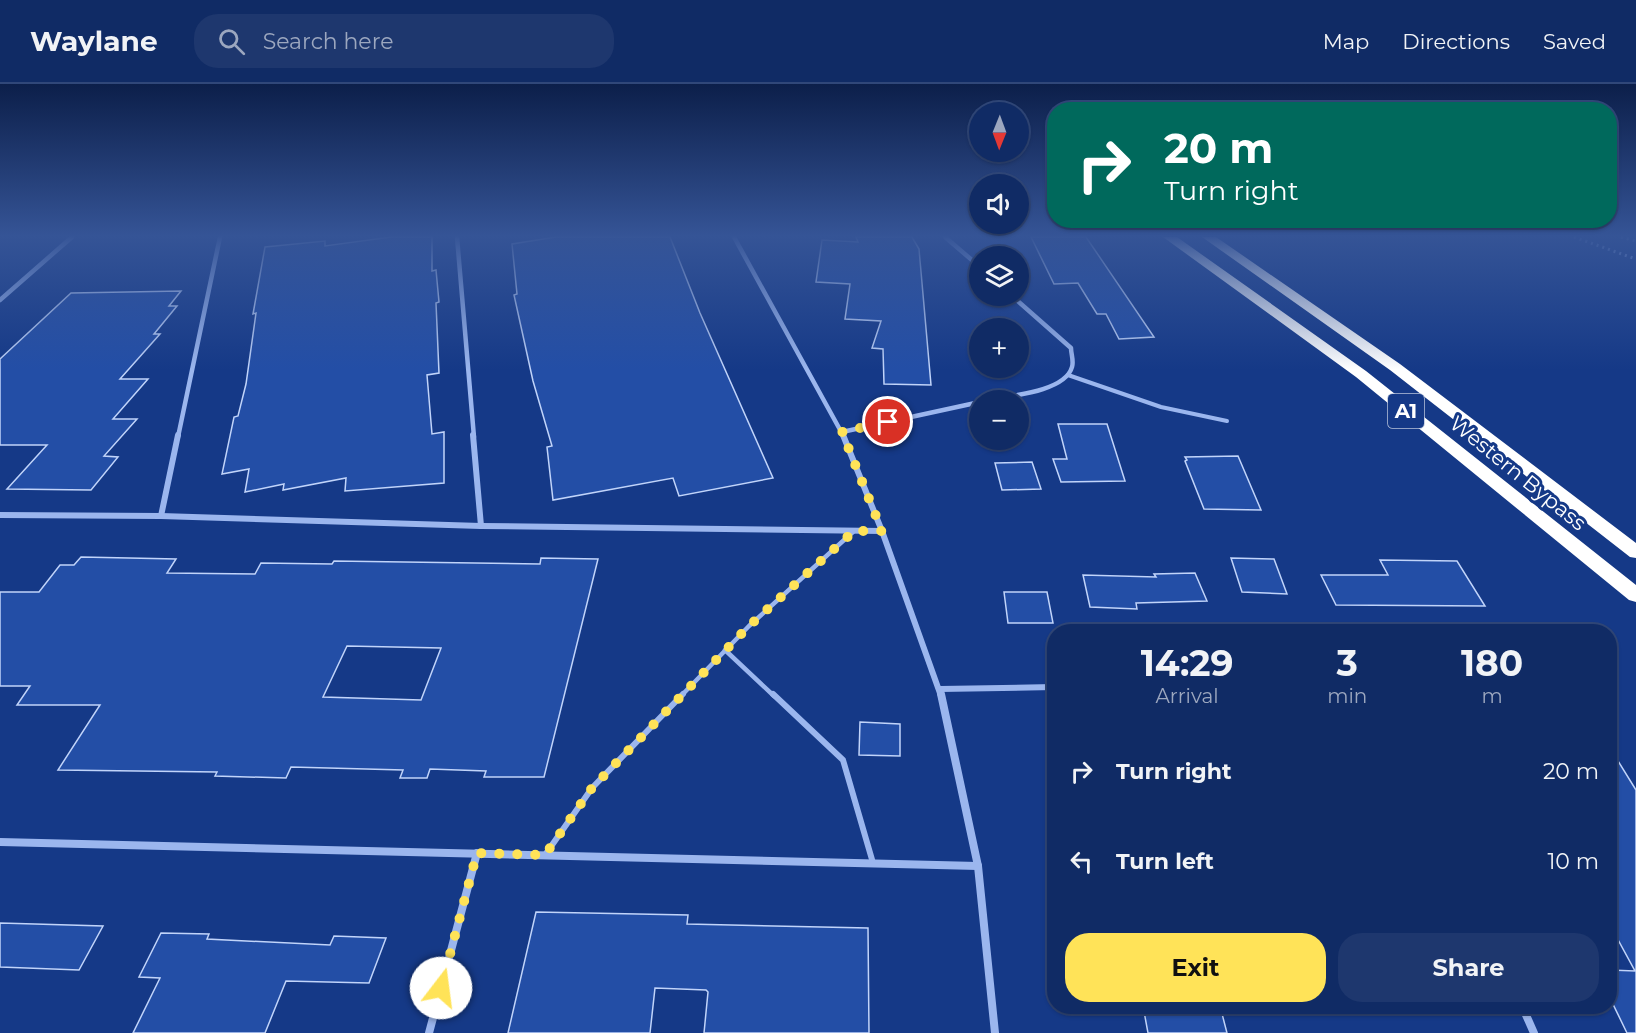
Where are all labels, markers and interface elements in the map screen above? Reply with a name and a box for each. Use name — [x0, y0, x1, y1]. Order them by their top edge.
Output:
search box — [194, 14, 614, 68]
text: Waylane — [30, 24, 158, 58]
icon: search — [215, 25, 248, 58]
text: Search here — [263, 28, 393, 55]
text: Map — [1323, 29, 1369, 54]
text: Directions — [1402, 29, 1510, 54]
text: Saved — [1543, 29, 1606, 54]
north arrow — [969, 102, 1029, 162]
map controls — [969, 102, 1029, 450]
text: 20 m — [1164, 122, 1273, 174]
icon: right — [1065, 126, 1143, 204]
button: sound — [969, 174, 1029, 234]
text: Turn right — [1164, 174, 1299, 207]
button: layers — [969, 246, 1029, 306]
button: + — [969, 318, 1029, 378]
button: − — [969, 390, 1029, 450]
road number: A1 — [1388, 394, 1424, 428]
pin — [862, 396, 913, 447]
icon: arrive — [871, 405, 904, 438]
street label: Western Bypass — [1445, 410, 1591, 536]
text: 14:29 — [1141, 641, 1234, 685]
text: 3 — [1337, 641, 1358, 685]
text: 180 — [1461, 641, 1523, 685]
text: Arrival — [1156, 684, 1219, 708]
text: min — [1327, 684, 1367, 708]
text: m — [1482, 684, 1503, 708]
icon: right — [1065, 755, 1098, 788]
text: Turn right — [1116, 758, 1231, 785]
text: 20 m — [1543, 758, 1599, 785]
icon: left — [1065, 845, 1098, 878]
text: Turn left — [1116, 848, 1214, 875]
text: 10 m — [1547, 848, 1599, 875]
button: Exit — [1065, 933, 1326, 1002]
button: Share — [1338, 933, 1599, 1002]
position arrow — [409, 956, 473, 1020]

